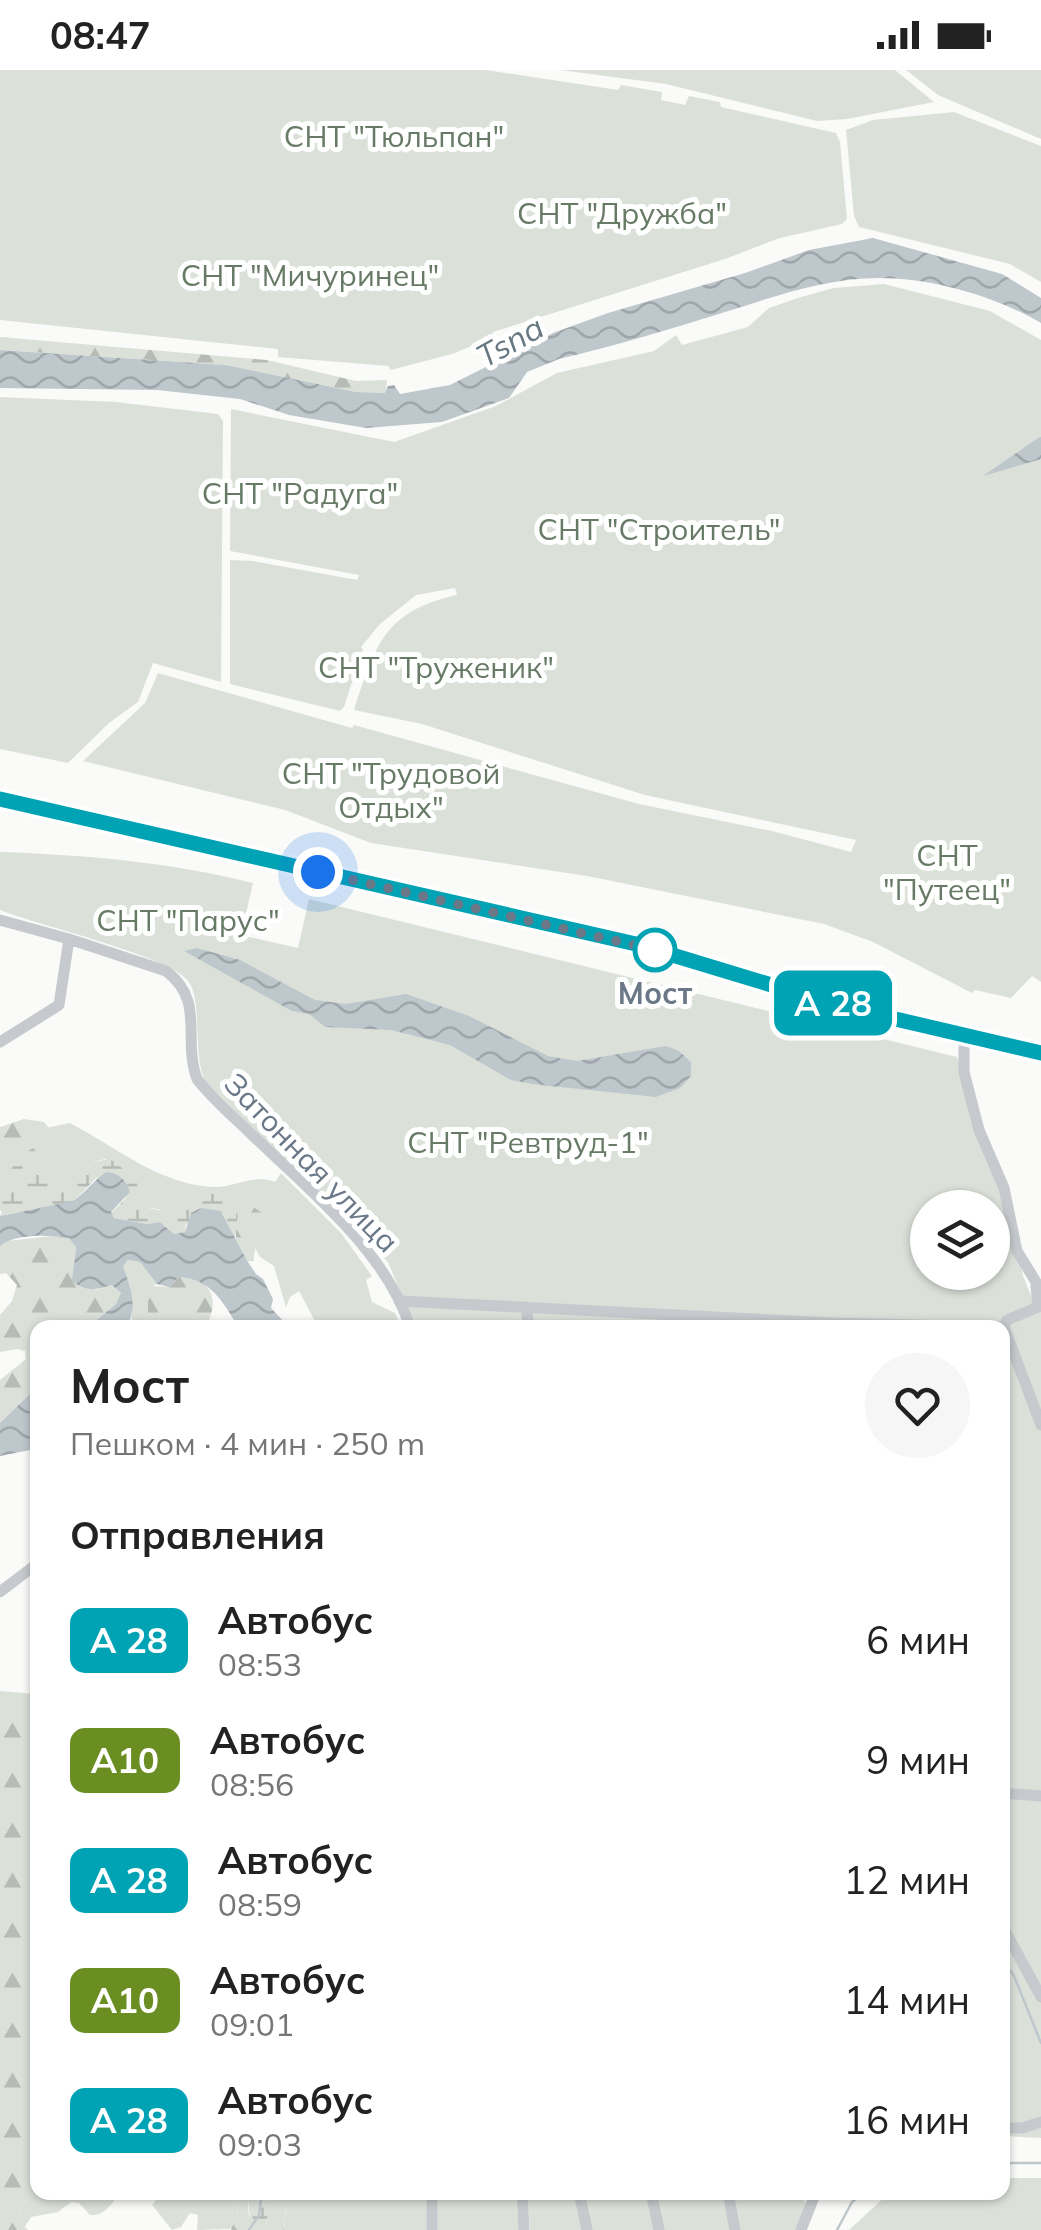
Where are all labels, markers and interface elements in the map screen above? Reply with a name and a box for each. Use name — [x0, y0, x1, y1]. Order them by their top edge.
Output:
text: 08:47 — [50, 11, 151, 59]
park label: СНТ "Тюльпан" — [284, 117, 504, 155]
park label: СНТ "Дружба" — [517, 194, 727, 232]
park label: СНТ "Мичуринец" — [181, 256, 439, 294]
water label: Tsna — [469, 306, 550, 376]
park label: СНТ "Радуга" — [202, 474, 398, 512]
park label: СНТ "Строитель" — [537, 510, 781, 548]
park label: СНТ "Труженик" — [318, 648, 554, 686]
park label: СНТ "Трудовой Отдых" — [282, 754, 500, 826]
park label: СНТ "Путеец" — [883, 836, 1011, 908]
your location — [293, 847, 343, 897]
park label: СНТ "Парус" — [96, 901, 280, 939]
marker: Мост — [634, 929, 676, 971]
line badge: А 28 — [763, 970, 903, 1036]
place label: Мост — [618, 974, 693, 1012]
text: А 28 — [794, 981, 872, 1025]
street label: Затонная улица — [216, 1065, 407, 1260]
park label: СНТ "Ревтруд-1" — [407, 1123, 649, 1161]
map controls — [910, 1190, 1010, 1290]
button: layers — [910, 1190, 1010, 1290]
button: heart — [865, 1353, 970, 1458]
text: Мост — [70, 1355, 189, 1415]
text: Пешком · 4 мин · 250 m — [70, 1423, 425, 1463]
text: Отправления — [70, 1511, 325, 1559]
text: Автобус — [218, 1596, 373, 1644]
text: 6 мин — [866, 1616, 970, 1664]
text: А 28 — [90, 1618, 168, 1662]
text: 08:53 — [218, 1644, 302, 1684]
text: Автобус — [210, 1716, 365, 1764]
text: 9 мин — [866, 1736, 970, 1784]
text: А10 — [91, 1738, 159, 1782]
text: 08:56 — [210, 1764, 294, 1804]
text: Автобус — [218, 1836, 373, 1884]
text: 12 мин — [844, 1856, 970, 1904]
text: А 28 — [90, 1858, 168, 1902]
text: 08:59 — [218, 1884, 302, 1924]
text: Автобус — [210, 1956, 365, 2004]
text: 14 мин — [844, 1976, 970, 2024]
text: А10 — [91, 1978, 159, 2022]
text: 09:01 — [210, 2004, 294, 2044]
text: Автобус — [218, 2076, 373, 2124]
text: 16 мин — [844, 2096, 970, 2144]
text: А 28 — [90, 2098, 168, 2142]
text: 09:03 — [218, 2124, 302, 2164]

